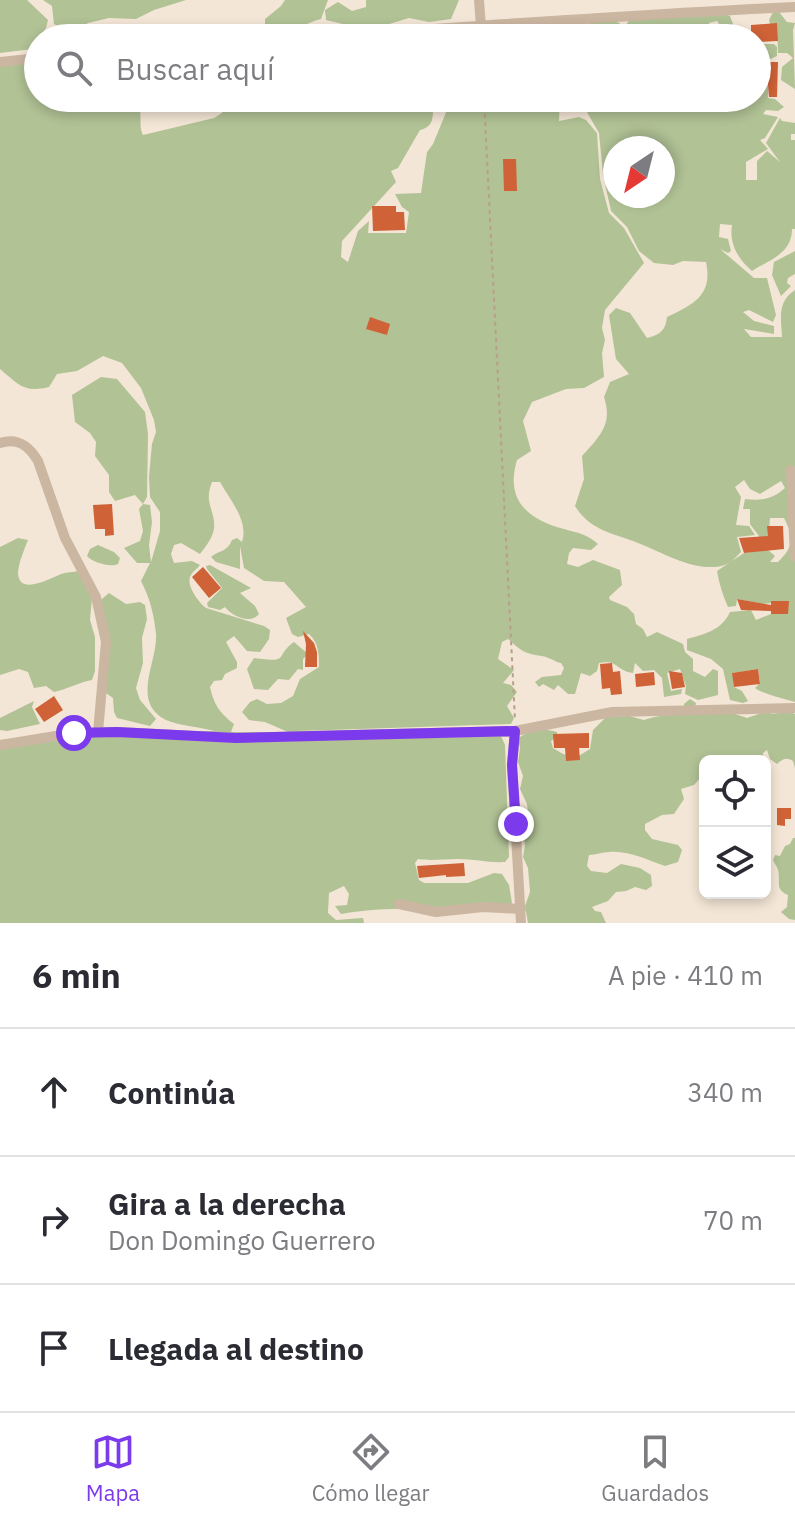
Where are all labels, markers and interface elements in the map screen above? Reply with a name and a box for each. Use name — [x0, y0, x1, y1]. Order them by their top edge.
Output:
search box — [24, 24, 771, 112]
icon: search — [52, 46, 96, 90]
text: Buscar aquí — [116, 49, 274, 88]
north arrow — [603, 136, 675, 208]
route start — [56, 715, 92, 751]
map controls — [699, 755, 771, 899]
button: locate — [699, 755, 771, 827]
route end — [498, 806, 534, 842]
button: layers — [699, 827, 771, 899]
text: 6 min — [32, 953, 121, 997]
text: A pie · 410 m — [608, 958, 763, 992]
icon: ahead — [32, 1070, 76, 1114]
text: Continúa — [108, 1073, 235, 1112]
text: 340 m — [687, 1075, 763, 1109]
text: Gira a la derecha — [108, 1184, 346, 1223]
icon: right — [32, 1198, 76, 1242]
text: 70 m — [703, 1203, 763, 1237]
text: Don Domingo Guerrero — [108, 1223, 375, 1257]
icon: arrive — [32, 1326, 76, 1370]
text: Llegada al destino — [108, 1329, 364, 1368]
tab: Mapa — [86, 1430, 140, 1507]
tab: Cómo llegar — [312, 1430, 430, 1507]
tab: Guardados — [601, 1430, 709, 1507]

